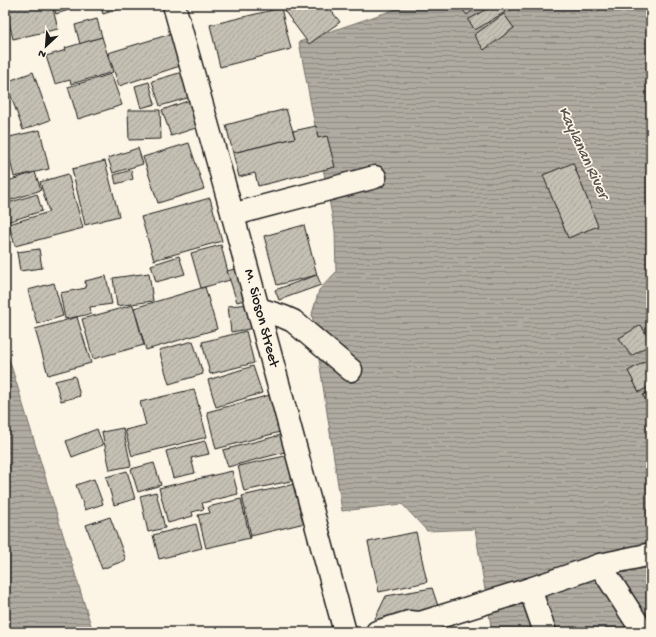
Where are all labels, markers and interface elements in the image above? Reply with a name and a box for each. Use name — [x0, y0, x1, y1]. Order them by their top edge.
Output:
north arrow — [26, 26, 66, 66]
text: N — [37, 46, 48, 60]
water label: Kaylanan River — [553, 104, 613, 205]
street label: M. Sioson Street — [239, 267, 283, 371]

